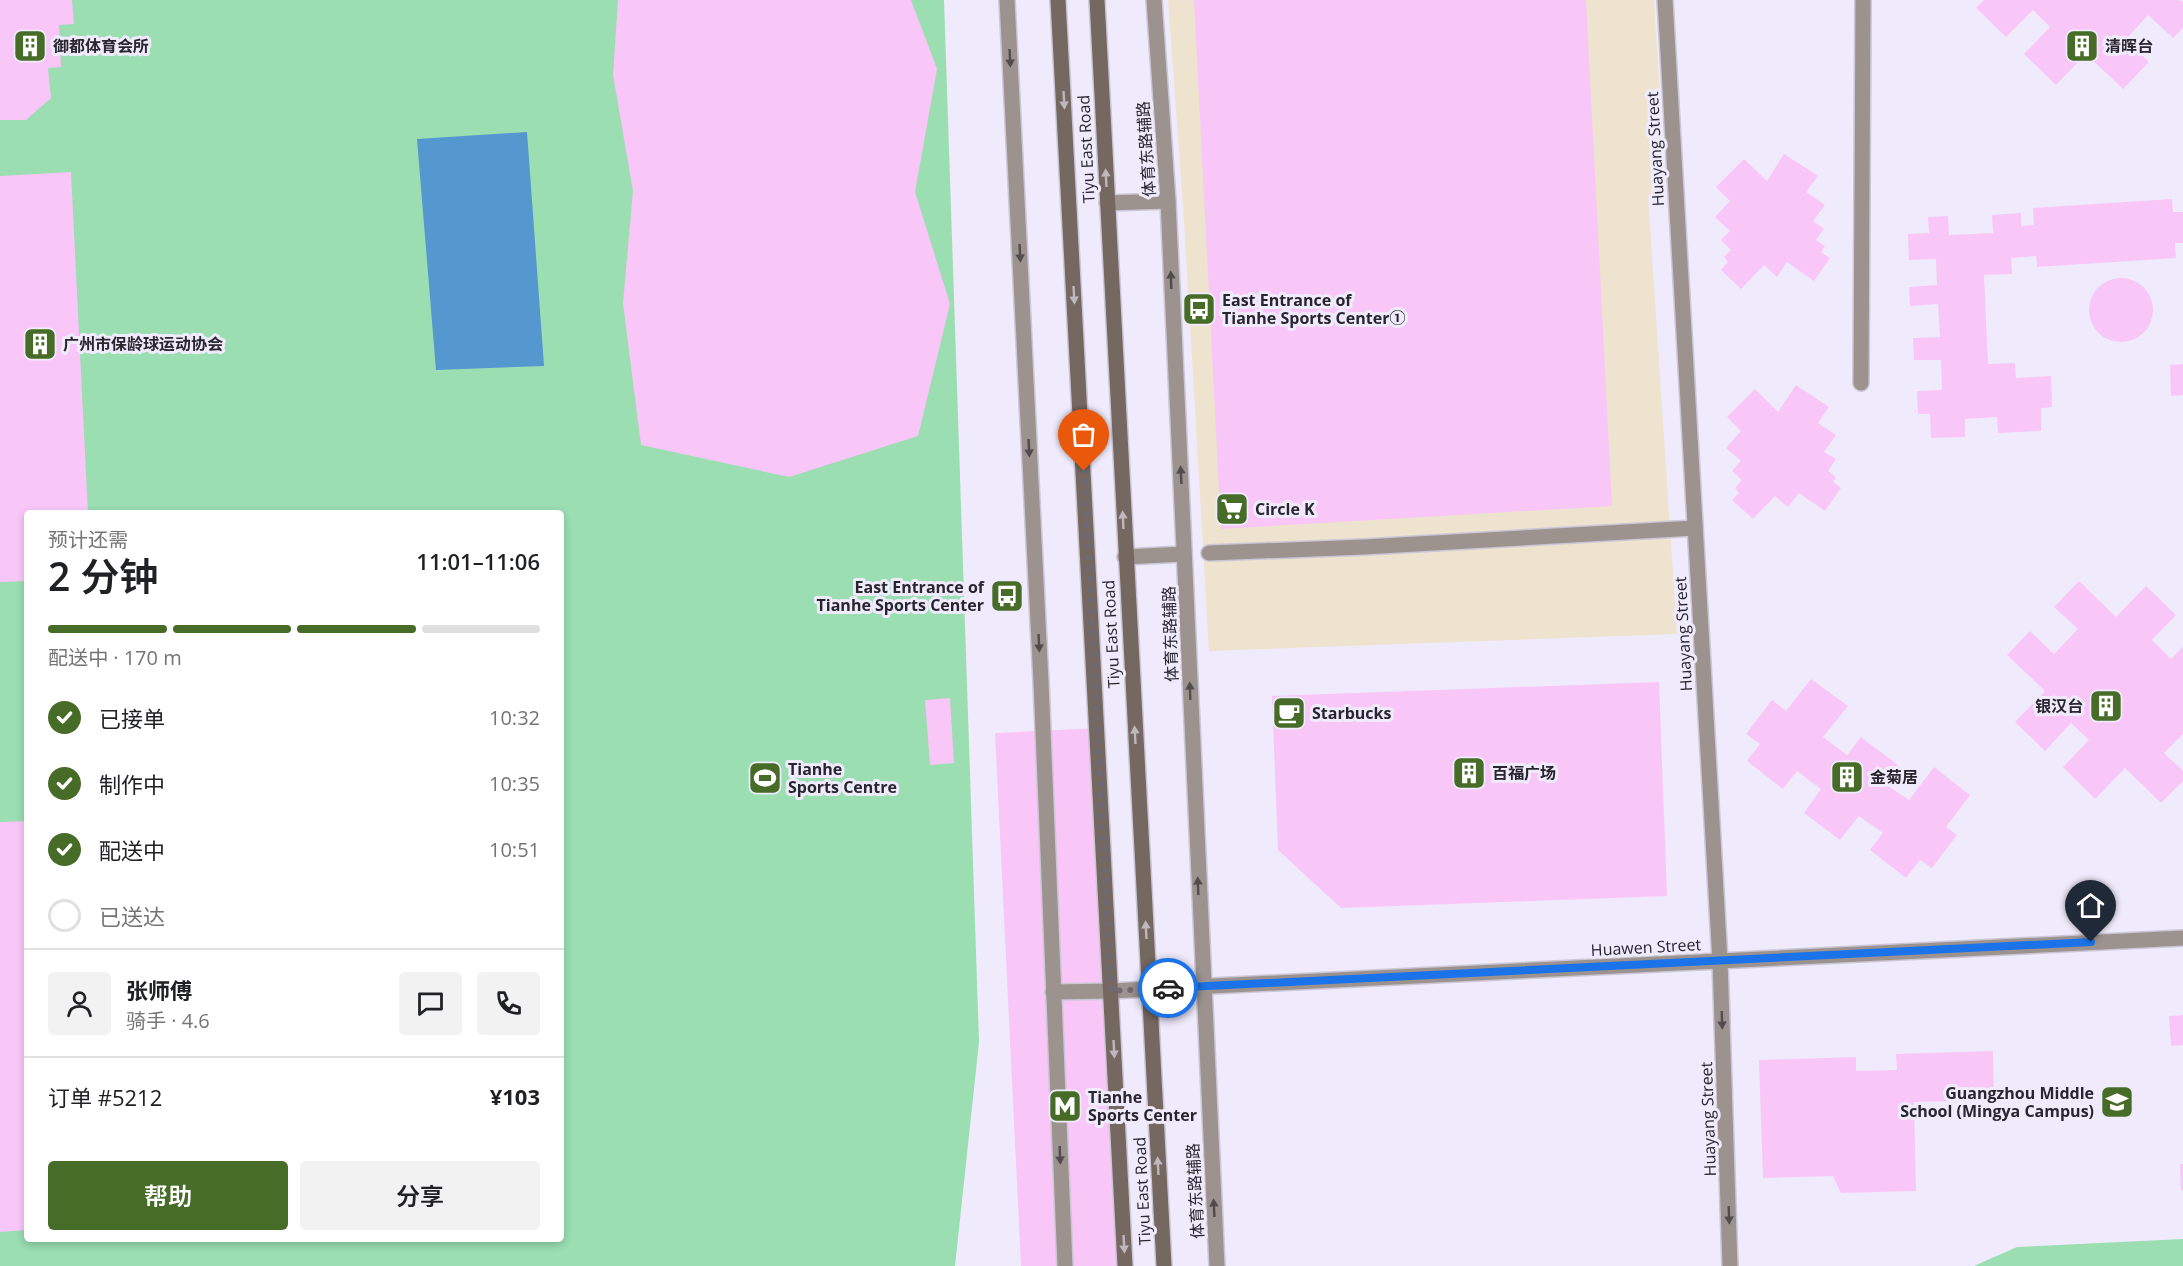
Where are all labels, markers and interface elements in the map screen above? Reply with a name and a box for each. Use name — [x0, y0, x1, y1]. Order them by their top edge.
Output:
building icon: 御都体育会所 — [12, 28, 48, 64]
building icon: 清晖台 — [2064, 28, 2100, 64]
place label: 御都体育会所 — [53, 35, 149, 57]
place label: 清晖台 — [2105, 35, 2153, 57]
one-way arrow — [1005, 49, 1014, 68]
one-way arrow — [1059, 91, 1068, 110]
street label: Huayang Street — [1641, 91, 1669, 207]
street label: Tiyu East Road — [1072, 94, 1100, 204]
street label: 体育东路辅路 — [1132, 100, 1160, 198]
one-way arrow — [1101, 168, 1110, 187]
one-way arrow — [1015, 244, 1024, 263]
one-way arrow — [1167, 271, 1176, 290]
one-way arrow — [1070, 286, 1079, 305]
place label: East Entrance of Tianhe Sports Center① — [1222, 289, 1405, 329]
bus stop icon: East Entrance of Tianhe Sports Center① — [1181, 291, 1217, 327]
building icon: 广州市保龄球运动协会 — [22, 326, 58, 362]
place label: 广州市保龄球运动协会 — [63, 333, 223, 355]
pin — [1058, 409, 1109, 471]
icon: bag — [1067, 418, 1100, 451]
one-way arrow — [1025, 438, 1034, 457]
one-way arrow — [1176, 466, 1185, 485]
supermarket icon: Circle K — [1214, 491, 1250, 527]
place label: Circle K — [1255, 498, 1315, 520]
one-way arrow — [1119, 510, 1128, 529]
text: 预计还需 — [48, 526, 128, 553]
text: 11:01–11:06 — [416, 546, 540, 576]
text: 2 分钟 — [48, 549, 158, 602]
place label: East Entrance of Tianhe Sports Center — [817, 576, 985, 616]
street label: Huayang Street — [1669, 576, 1697, 692]
bus stop icon: East Entrance of Tianhe Sports Center — [989, 578, 1025, 614]
street label: Tiyu East Road — [1097, 579, 1125, 689]
street label: 体育东路辅路 — [1157, 586, 1183, 682]
one-way arrow — [1035, 633, 1044, 652]
text: 配送中 · 170 m — [48, 644, 182, 671]
one-way arrow — [1186, 681, 1195, 700]
building icon: 银汉台 — [2088, 688, 2124, 724]
cafe icon: Starbucks — [1271, 695, 1307, 731]
place label: 银汉台 — [2035, 695, 2083, 717]
icon: check — [48, 701, 81, 734]
place label: Starbucks — [1312, 702, 1391, 724]
text: 已接单 — [99, 703, 165, 733]
text: 10:32 — [489, 704, 540, 731]
one-way arrow — [1130, 726, 1140, 745]
building icon: 百福广场 — [1451, 755, 1487, 791]
place label: Tianhe Sports Centre — [788, 758, 897, 798]
building icon: 金菊居 — [1829, 759, 1865, 795]
sports icon: Tianhe Sports Centre — [747, 760, 783, 796]
place label: 百福广场 — [1492, 762, 1556, 784]
place label: 金菊居 — [1870, 766, 1918, 788]
icon: check — [48, 767, 81, 800]
text: 制作中 — [99, 769, 165, 799]
text: 10:35 — [489, 770, 540, 797]
icon: check — [48, 833, 81, 866]
text: 配送中 — [99, 835, 165, 865]
text: 10:51 — [489, 836, 540, 863]
one-way arrow — [1194, 876, 1203, 895]
pin — [2065, 880, 2116, 942]
icon: home — [2074, 889, 2107, 922]
text: 已送达 — [99, 901, 165, 931]
one-way arrow — [1141, 920, 1150, 939]
street label: Huawen Street — [1590, 933, 1702, 961]
courier — [1138, 958, 1198, 1018]
button: person — [48, 972, 111, 1035]
button: chat — [399, 972, 462, 1035]
button: phone — [477, 972, 540, 1035]
icon: car — [1152, 972, 1185, 1005]
text: 张师傅 — [126, 975, 192, 1005]
text: 骑手 · 4.6 — [126, 1007, 210, 1034]
one-way arrow — [1718, 1010, 1727, 1029]
one-way arrow — [1109, 1040, 1118, 1059]
street label: Huayang Street — [1695, 1061, 1721, 1177]
text: ¥103 — [490, 1081, 540, 1111]
text: 订单 #5212 — [48, 1082, 162, 1112]
place label: Guangzhou Middle School (Mingya Campus) — [1900, 1082, 2094, 1122]
school or university icon: Guangzhou Middle School (Mingya Campus) — [2099, 1084, 2135, 1120]
place label: Tianhe Sports Center — [1088, 1086, 1197, 1126]
metro station icon: Tianhe Sports Center — [1047, 1088, 1083, 1124]
street label: Tiyu East Road — [1128, 1136, 1156, 1246]
street label: 体育东路辅路 — [1182, 1142, 1208, 1240]
one-way arrow — [1056, 1145, 1065, 1164]
one-way arrow — [1154, 1156, 1163, 1175]
button: 帮助 — [48, 1161, 288, 1230]
button: 分享 — [300, 1161, 540, 1230]
one-way arrow — [1209, 1198, 1218, 1217]
one-way arrow — [1724, 1205, 1733, 1224]
one-way arrow — [1119, 1235, 1128, 1254]

